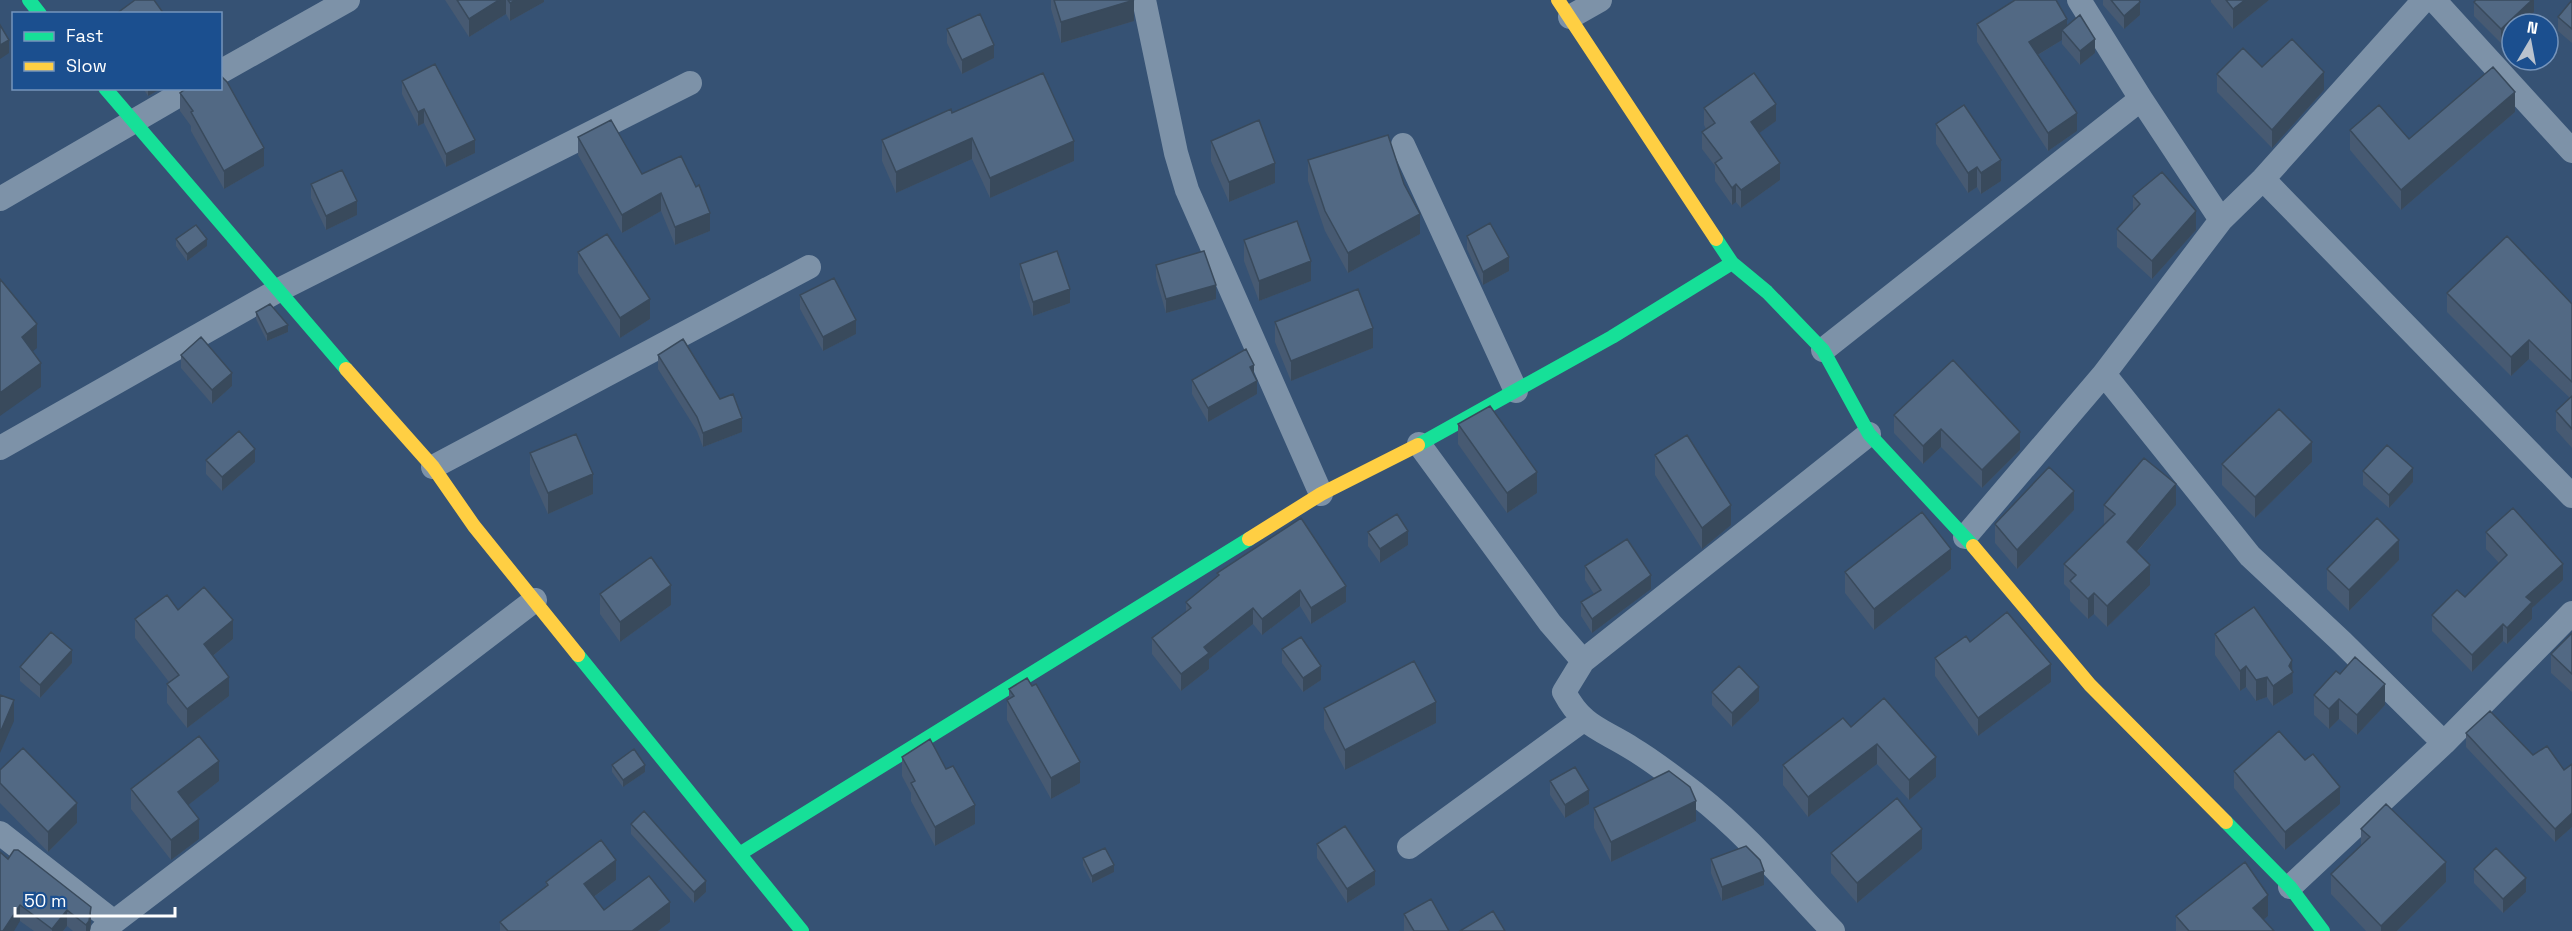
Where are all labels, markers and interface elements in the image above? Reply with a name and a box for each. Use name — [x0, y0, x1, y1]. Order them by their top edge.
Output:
legend — [12, 12, 222, 90]
north arrow — [2500, 12, 2560, 72]
text: N — [2525, 16, 2540, 39]
text: Fast — [66, 24, 103, 47]
text: Slow — [66, 54, 107, 77]
scale bar — [15, 880, 176, 918]
text: 50 m — [24, 889, 66, 912]

